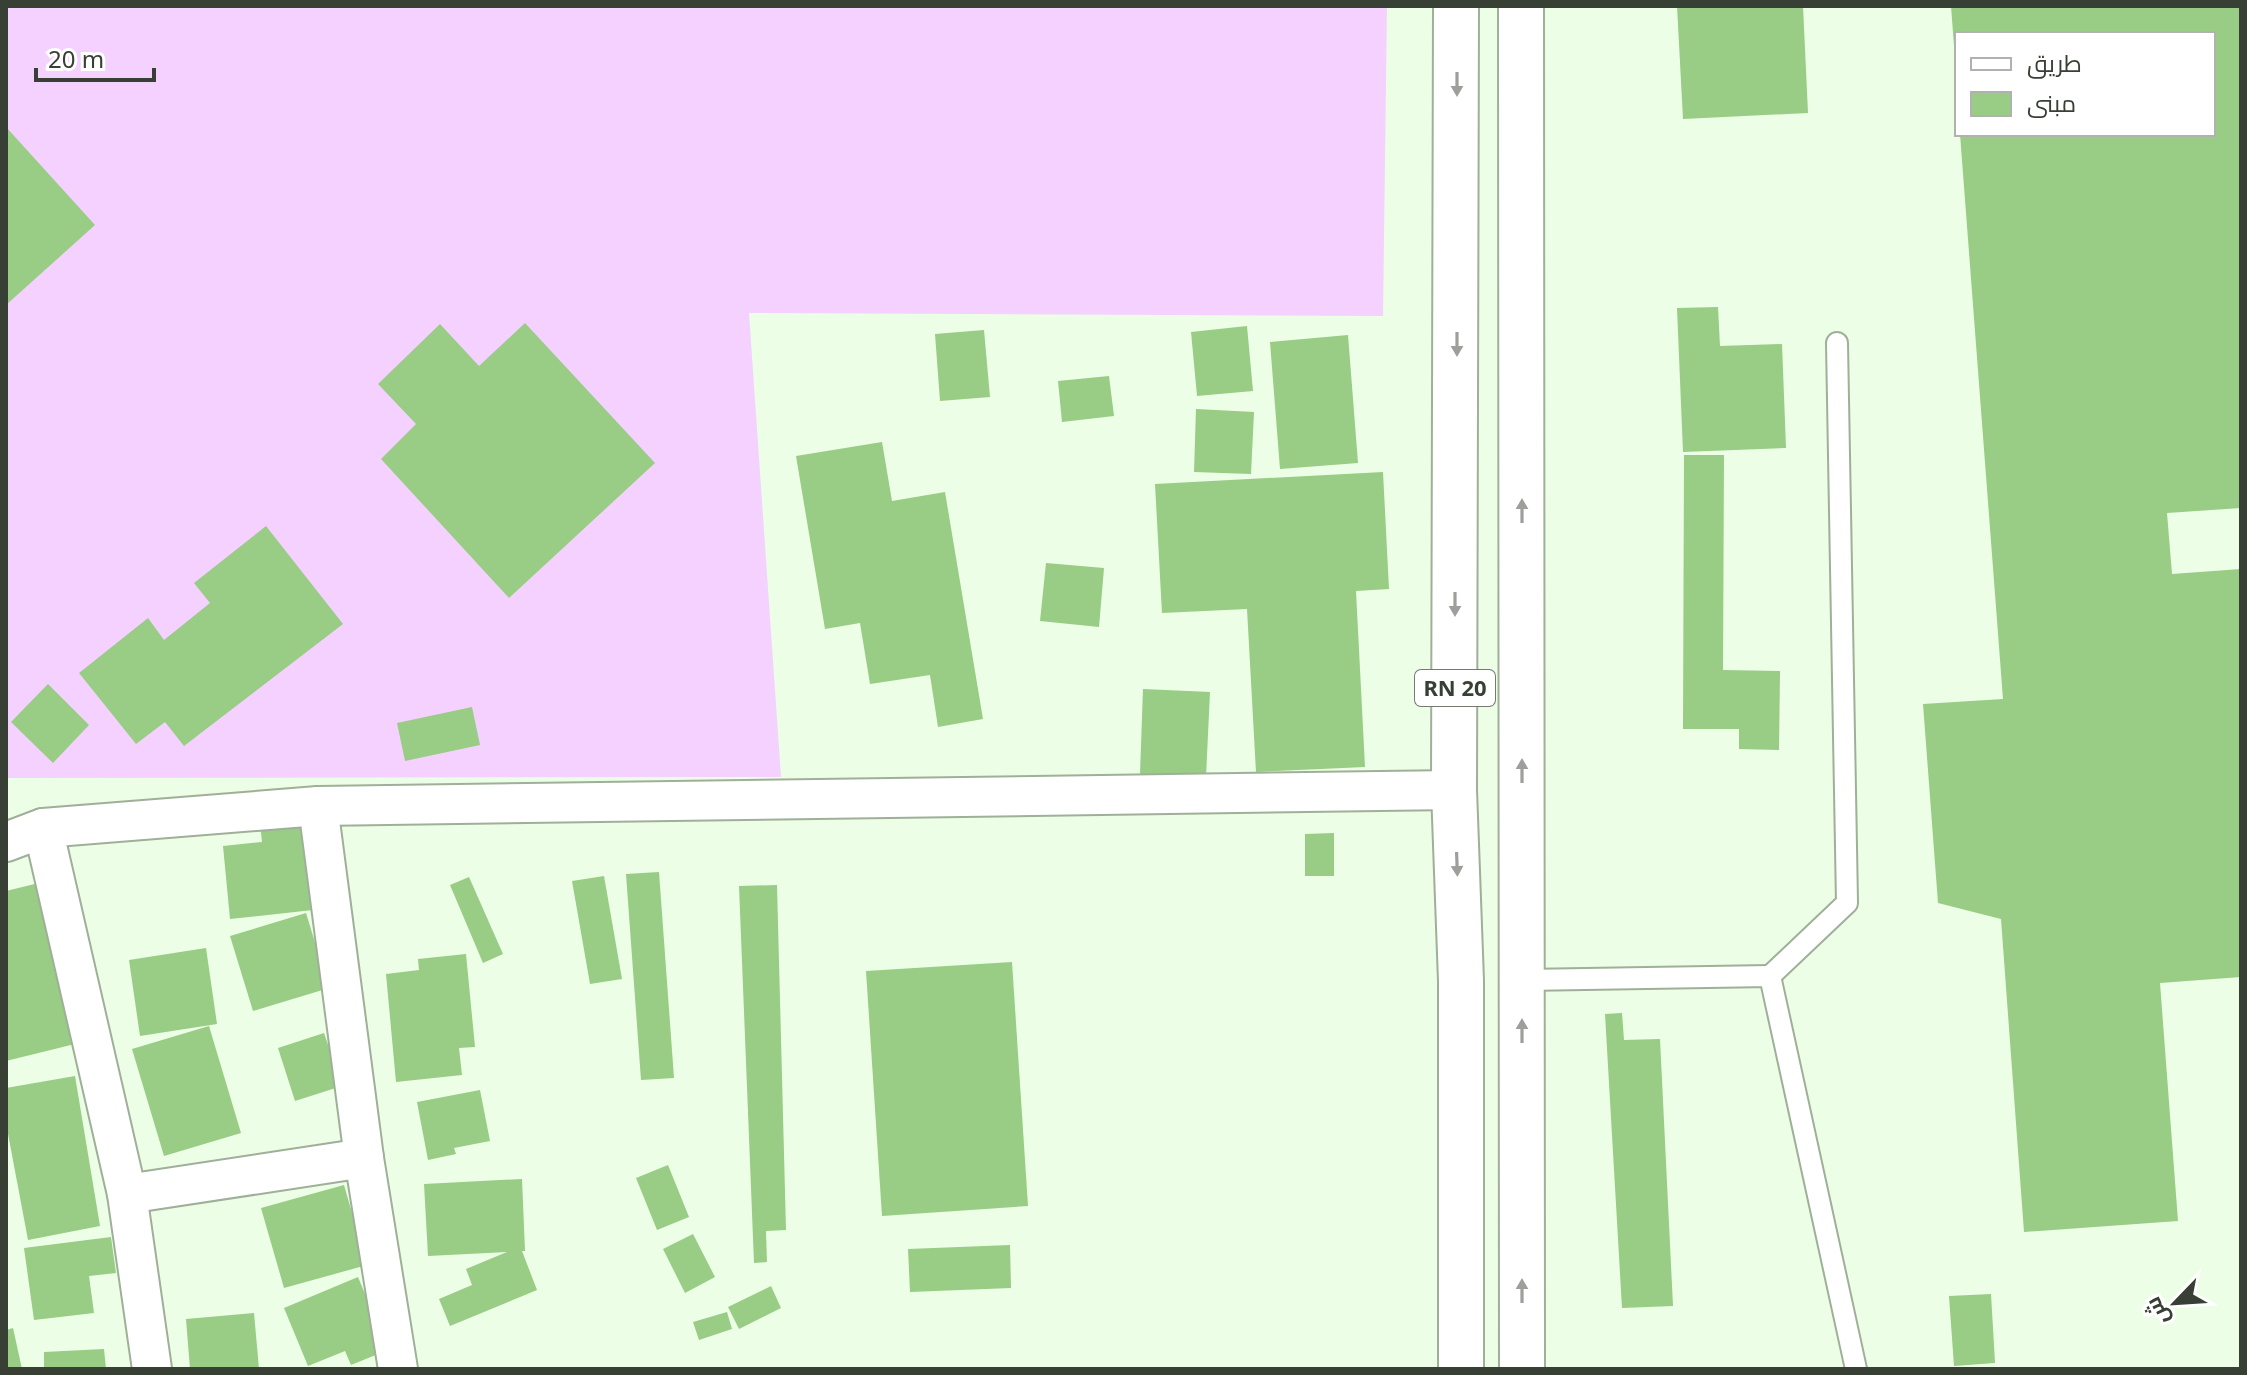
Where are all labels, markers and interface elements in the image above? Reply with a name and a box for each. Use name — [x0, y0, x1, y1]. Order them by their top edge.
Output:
scale bar — [36, 32, 154, 82]
legend — [1955, 32, 2215, 136]
text: 20 m — [48, 42, 104, 75]
text: طريق — [2027, 46, 2082, 79]
one-way arrow — [1450, 72, 1463, 97]
text: مبنى — [2027, 86, 2076, 119]
one-way arrow — [1451, 332, 1463, 357]
one-way arrow — [1516, 498, 1528, 523]
one-way arrow — [1449, 592, 1461, 617]
road number: RN 20 — [1415, 670, 1495, 706]
one-way arrow — [1516, 758, 1528, 783]
one-way arrow — [1450, 852, 1463, 877]
one-way arrow — [1516, 1018, 1528, 1043]
north arrow — [2135, 1263, 2215, 1343]
one-way arrow — [1516, 1278, 1528, 1303]
text: ش — [2136, 1293, 2176, 1331]

